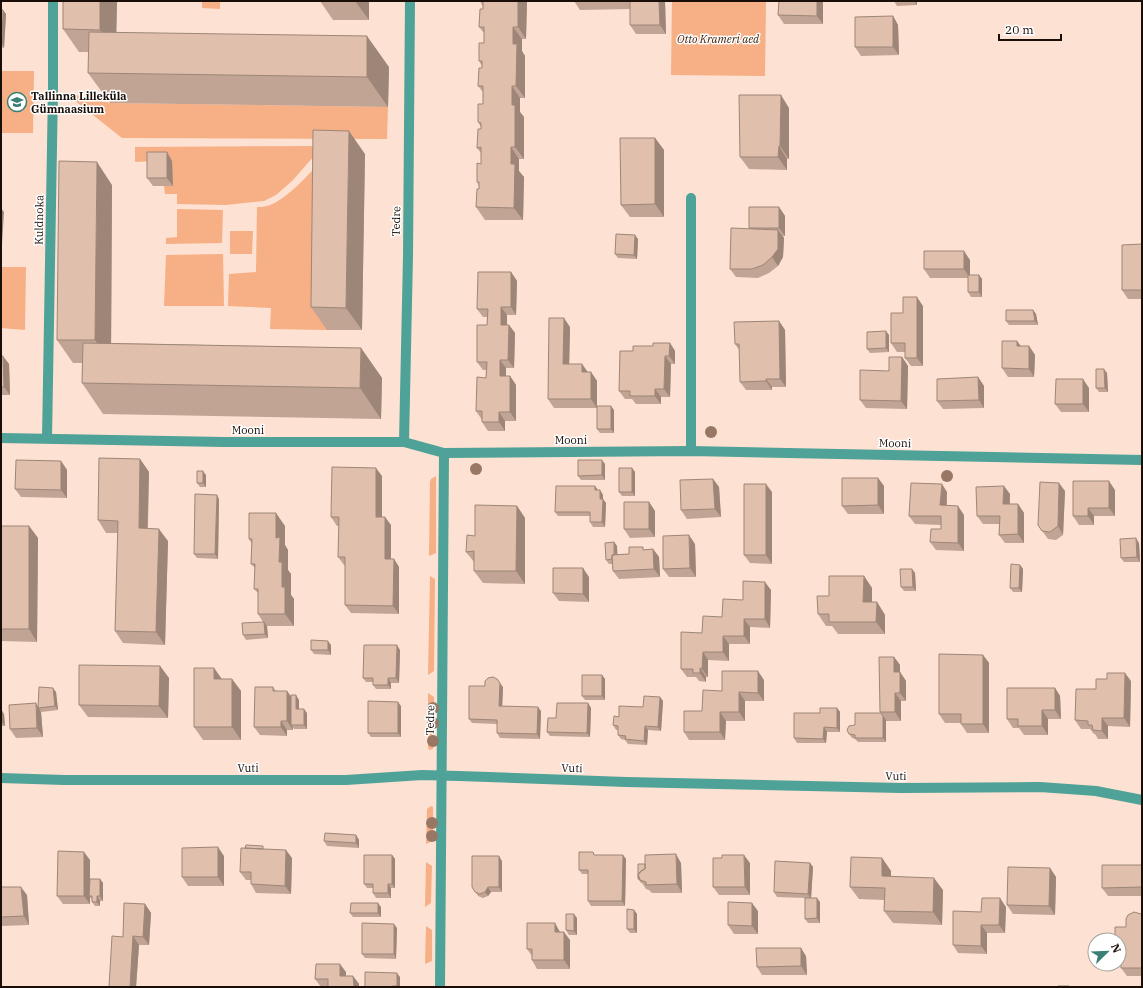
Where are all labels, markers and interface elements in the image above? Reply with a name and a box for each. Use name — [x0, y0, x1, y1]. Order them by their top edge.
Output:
scale bar — [999, 16, 1061, 42]
text: 20 m — [1005, 22, 1034, 37]
park label: Otto Krameri aed — [677, 32, 760, 46]
place label: Tallinna Lilleküla Gümnaasium — [31, 89, 127, 116]
school or university icon: Tallinna Lilleküla Gümnaasium — [6, 91, 28, 113]
street label: Kuldnoka — [32, 195, 46, 245]
street label: Tedre — [389, 206, 403, 236]
street label: Mooni — [232, 423, 265, 437]
street label: Mooni — [555, 433, 588, 447]
street label: Mooni — [879, 436, 912, 450]
street label: Tedre — [423, 705, 437, 735]
street label: Vuti — [237, 761, 259, 775]
street label: Vuti — [561, 761, 583, 775]
street label: Vuti — [885, 769, 907, 783]
north arrow — [1087, 932, 1127, 972]
text: N — [1108, 941, 1124, 955]

